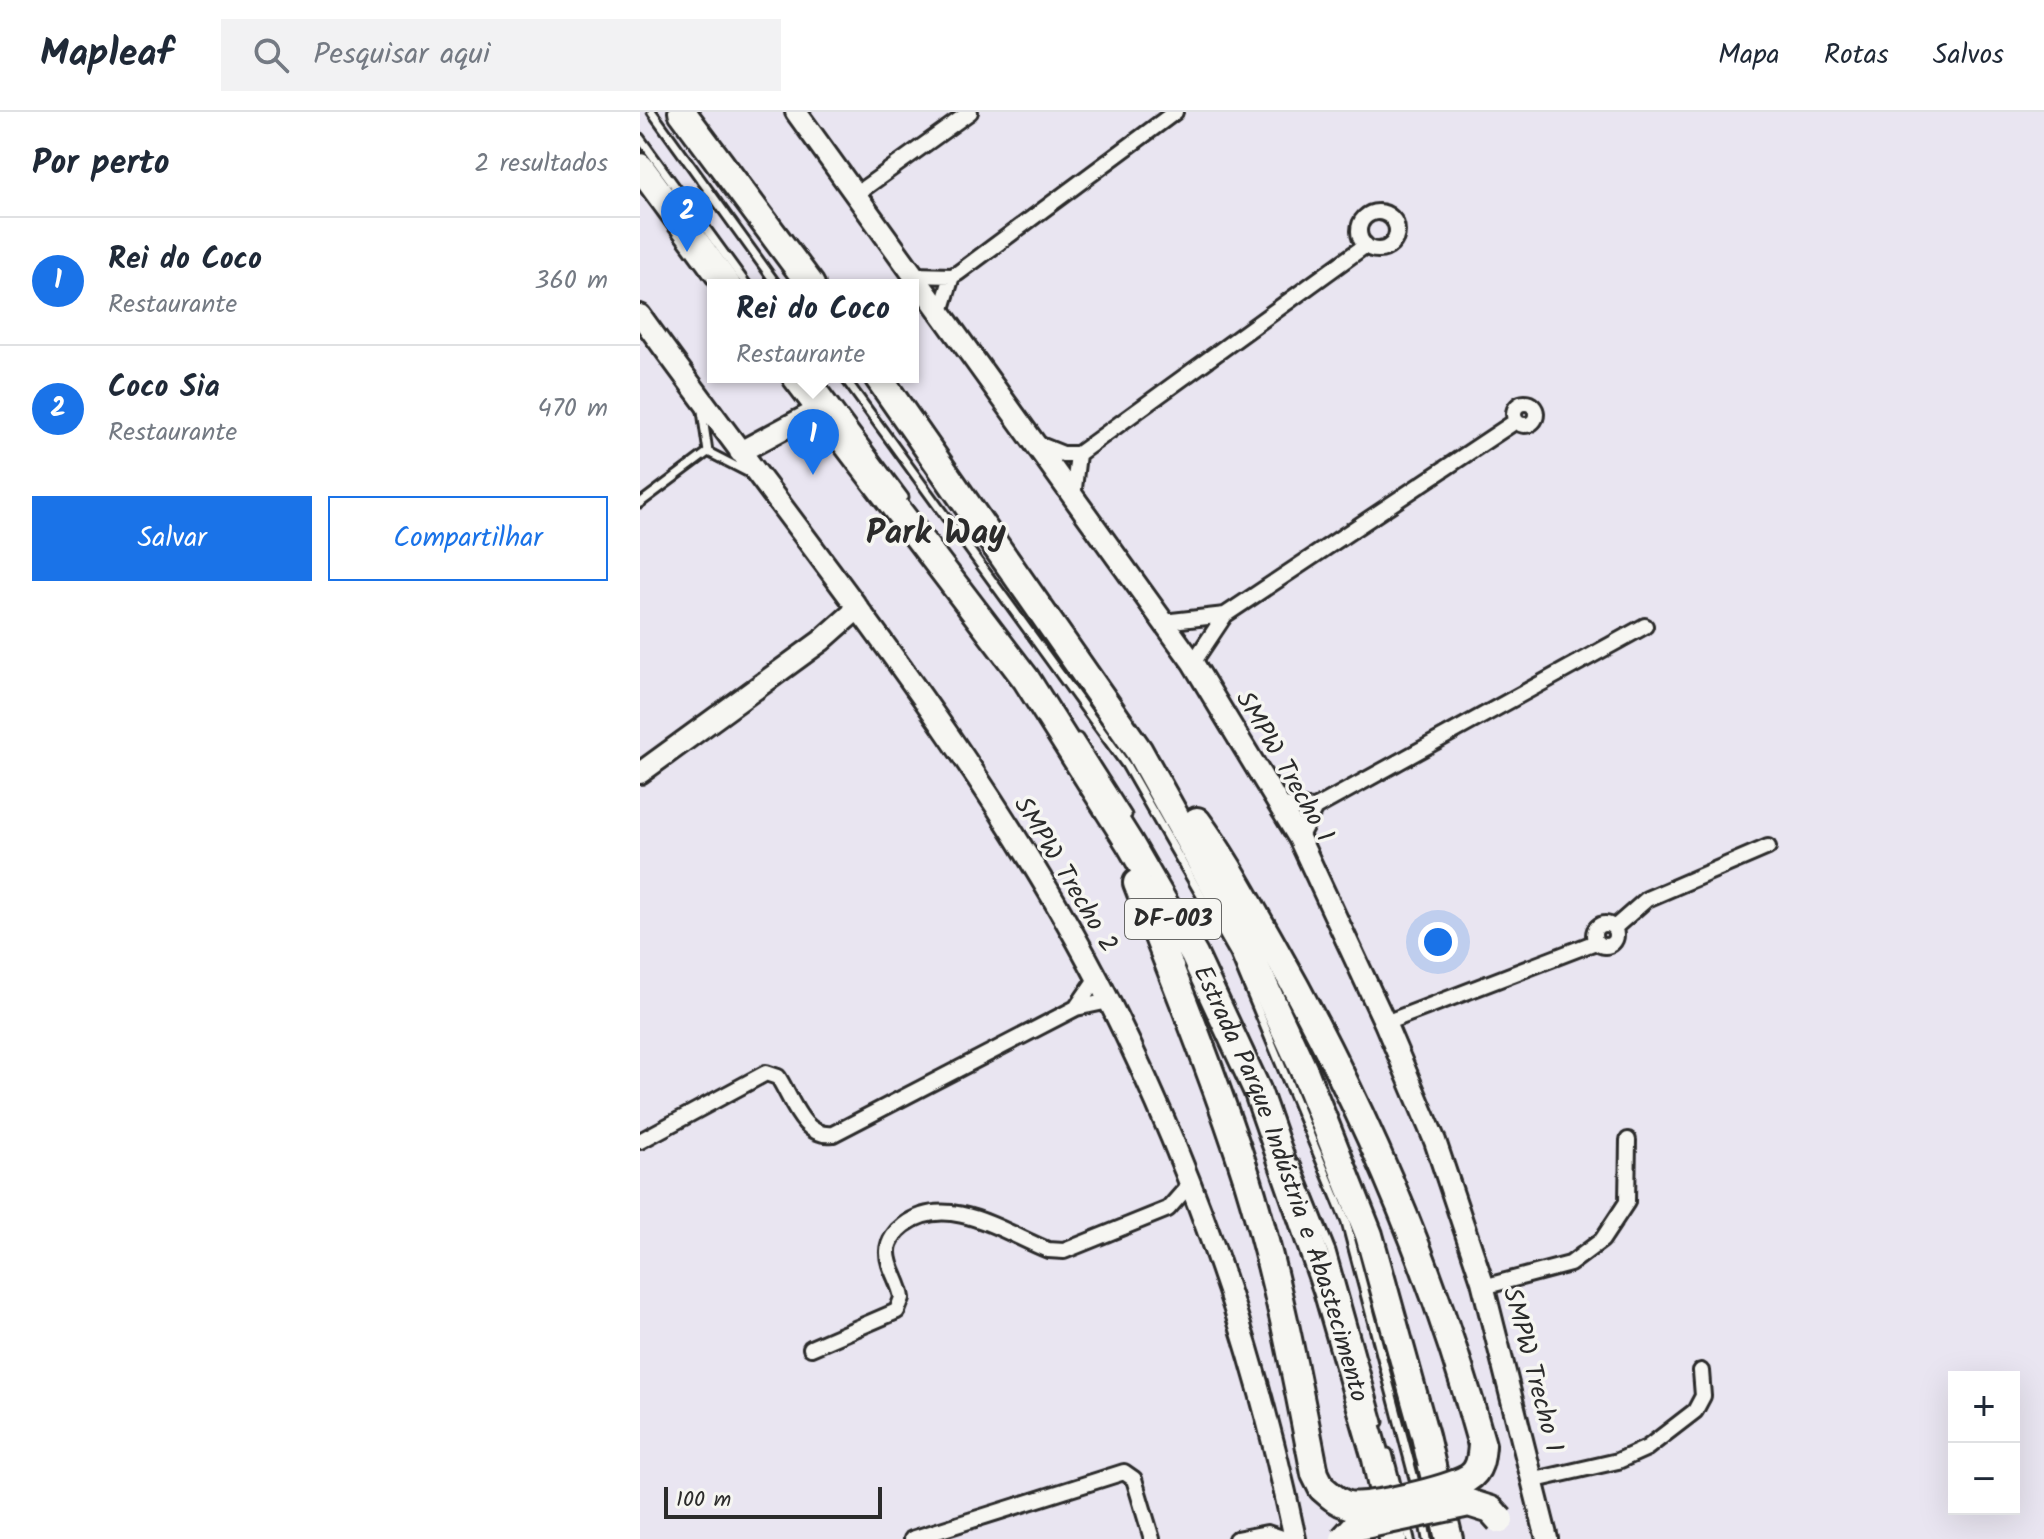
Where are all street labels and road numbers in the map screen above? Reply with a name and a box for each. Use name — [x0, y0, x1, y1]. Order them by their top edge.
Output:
street label: SMPW Trecho 1 — [1223, 683, 1345, 851]
street label: SMPW Trecho 2 — [1002, 789, 1128, 961]
road number: DF-003 — [1125, 899, 1221, 939]
street label: Estrada Parque Indústria e Abastecimento — [1181, 958, 1379, 1407]
street label: SMPW Trecho 1 — [1490, 1283, 1574, 1457]

